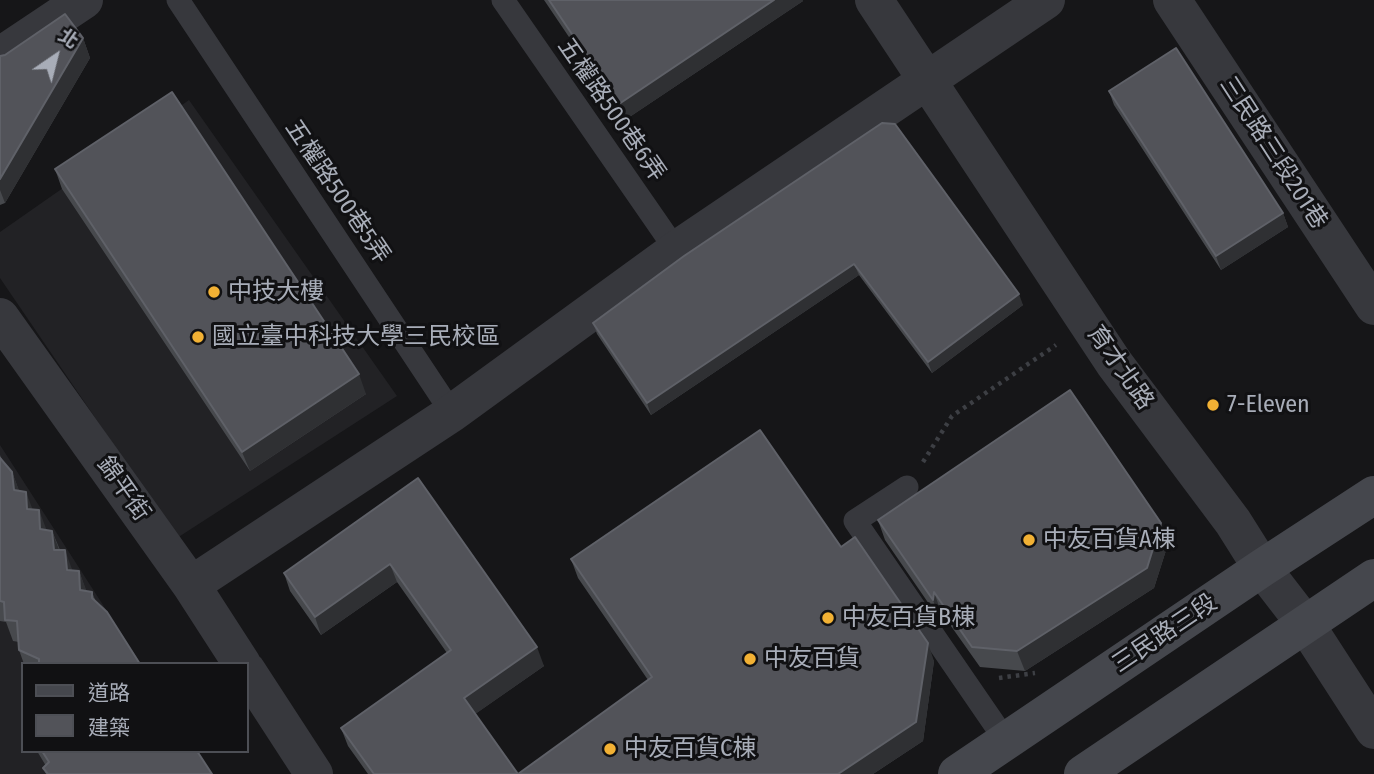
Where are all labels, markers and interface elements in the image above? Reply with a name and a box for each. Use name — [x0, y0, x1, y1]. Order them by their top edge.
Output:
north arrow — [21, 21, 91, 91]
text: 北 — [54, 24, 83, 53]
street label: 五權路500巷6弄 — [551, 33, 671, 187]
street label: 三民路三段201巷 — [1213, 71, 1333, 235]
street label: 五權路500巷5弄 — [278, 115, 396, 269]
place label: 中技大樓 — [228, 278, 324, 306]
marker: 中技大樓 — [206, 284, 222, 300]
street label: 育才北路 — [1081, 320, 1159, 416]
place label: 國立臺中科技大學三民校區 — [212, 323, 500, 351]
marker: 國立臺中科技大學三民校區 — [190, 329, 206, 345]
place label: 7-Eleven — [1227, 391, 1310, 419]
marker: 7-Eleven — [1205, 397, 1221, 413]
street label: 錦平街 — [91, 451, 155, 527]
place label: 中友百貨A棟 — [1043, 526, 1176, 554]
marker: 中友百貨A棟 — [1021, 532, 1037, 548]
street label: 三民路三段 — [1107, 589, 1223, 679]
place label: 中友百貨B棟 — [842, 604, 975, 632]
marker: 中友百貨B棟 — [820, 610, 836, 626]
place label: 中友百貨 — [764, 645, 860, 673]
marker: 中友百貨 — [742, 651, 758, 667]
legend — [21, 662, 248, 753]
text: 道路 — [88, 680, 130, 706]
text: 建築 — [88, 715, 130, 741]
place label: 中友百貨C棟 — [624, 735, 756, 763]
marker: 中友百貨C棟 — [602, 741, 618, 757]

